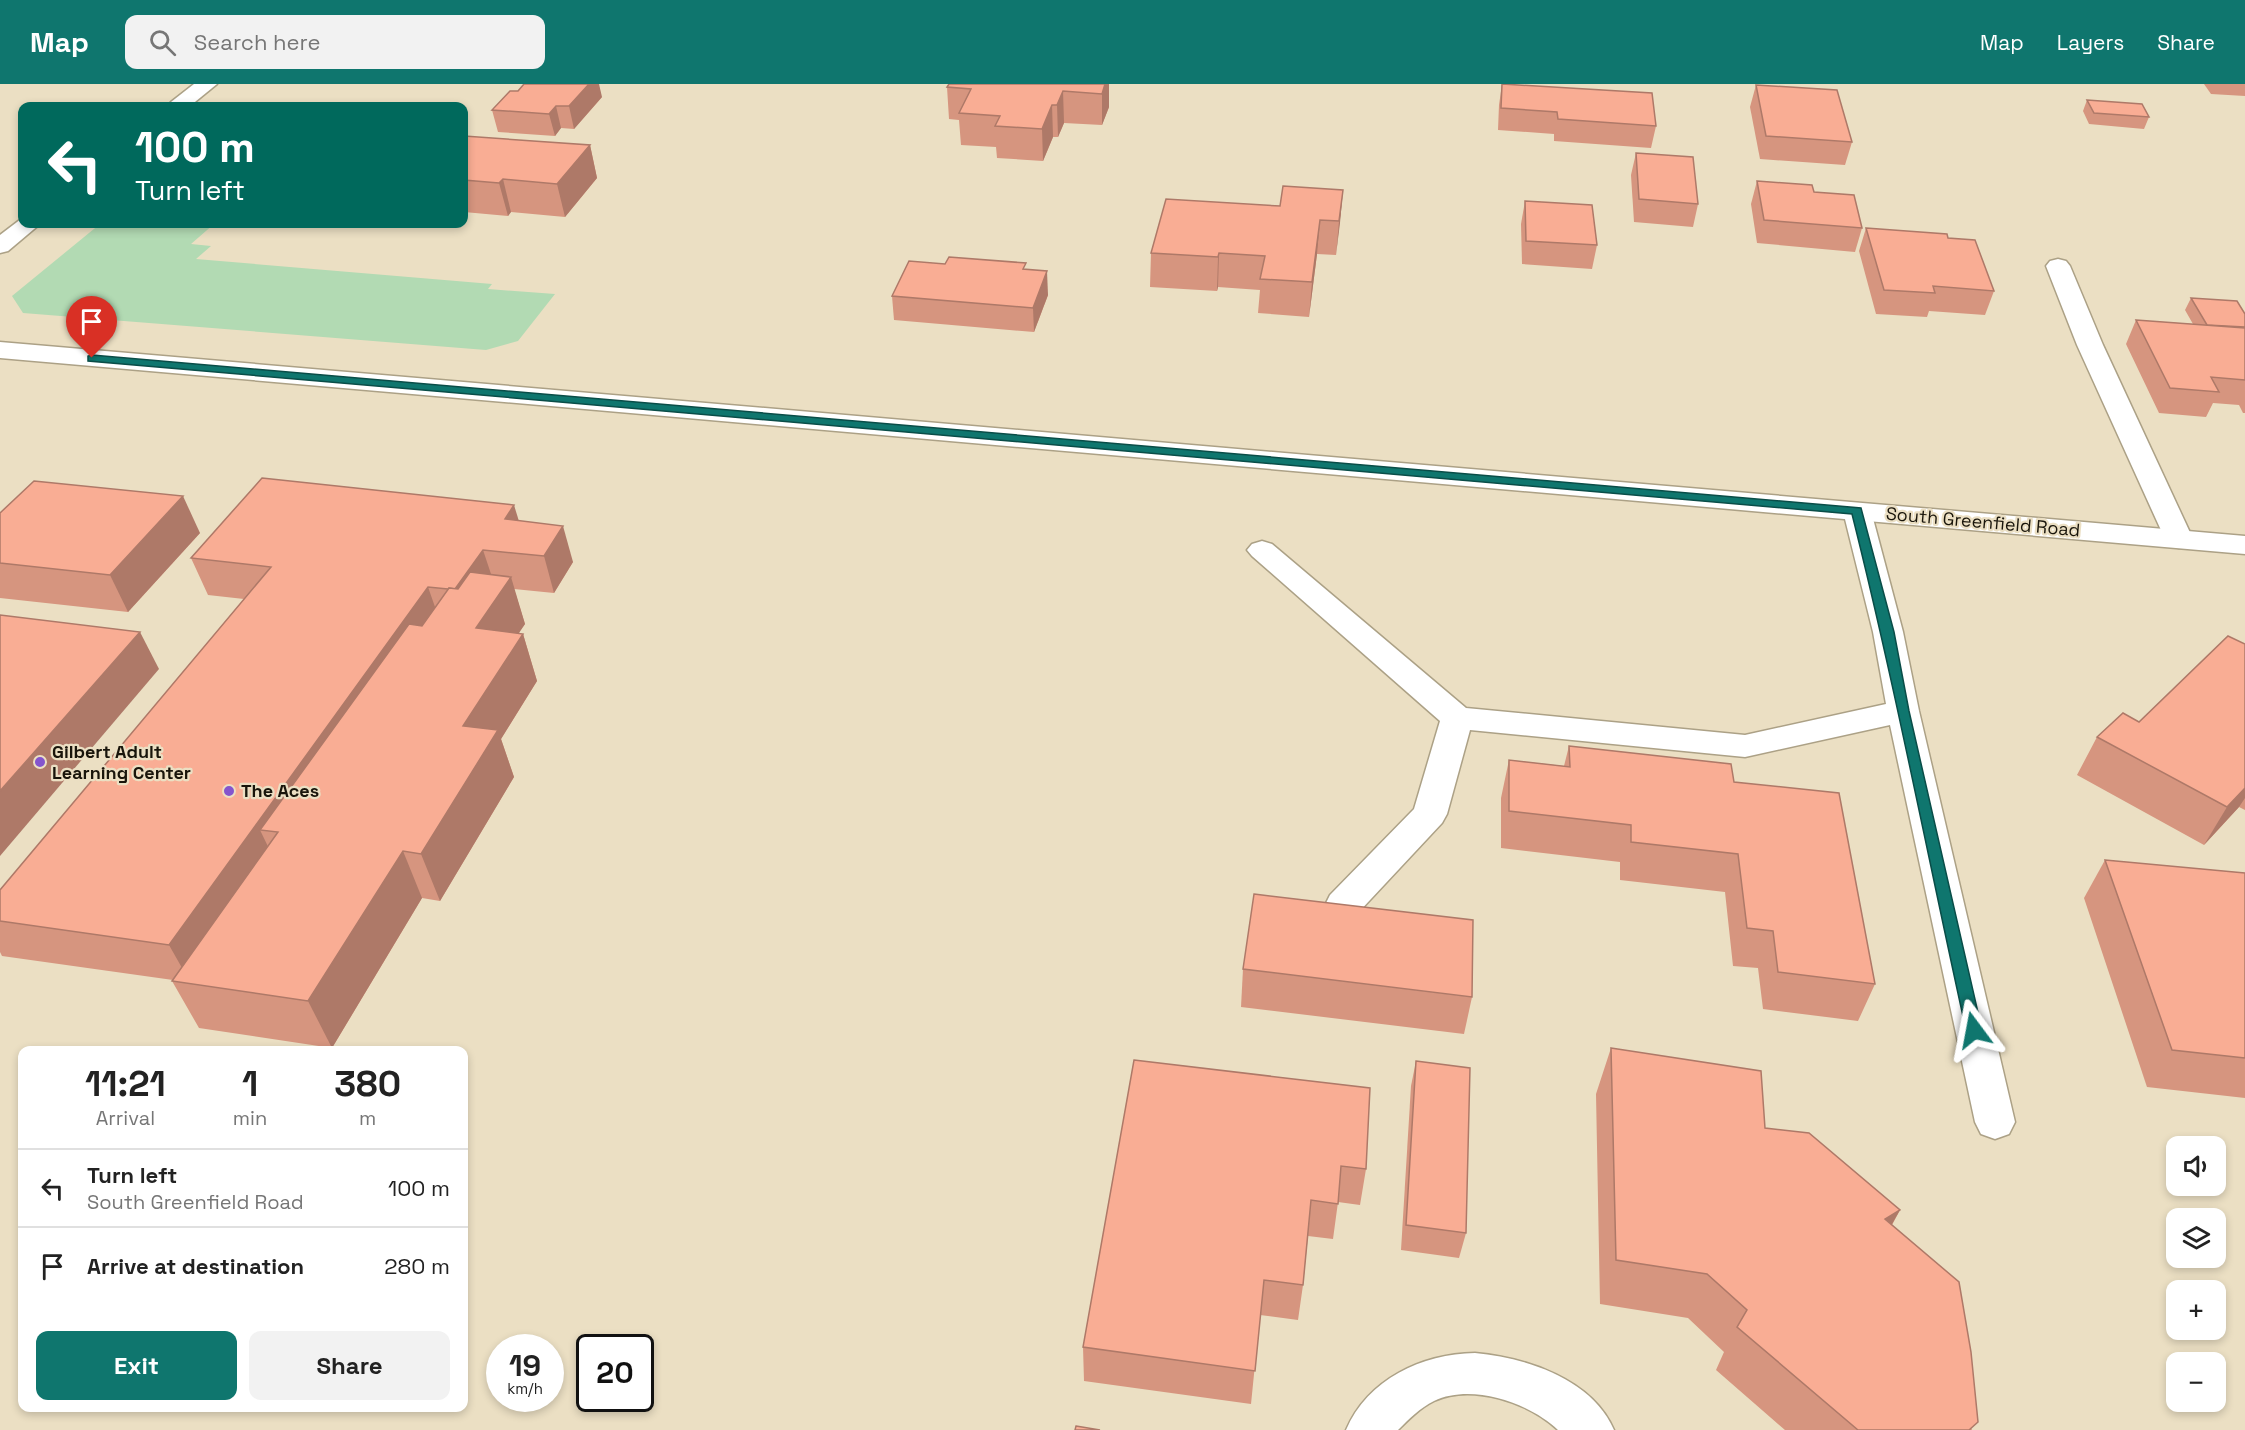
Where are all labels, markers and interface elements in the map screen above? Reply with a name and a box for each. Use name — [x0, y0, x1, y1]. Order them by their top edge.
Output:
search box — [125, 15, 545, 69]
text: Map — [30, 24, 89, 60]
icon: search — [146, 26, 179, 59]
text: Search here — [194, 28, 321, 56]
text: Map — [1980, 29, 2024, 56]
text: Layers — [2057, 29, 2124, 56]
text: Share — [2157, 29, 2215, 56]
text: 100 m — [135, 121, 255, 174]
icon: left — [36, 126, 114, 204]
text: Turn left — [135, 173, 245, 208]
pin — [66, 296, 117, 358]
icon: arrive — [75, 305, 108, 338]
street label: South Greenfield Road — [1885, 502, 2081, 541]
place label: Gilbert Adult Learning Center — [52, 740, 191, 784]
marker: Gilbert Adult Learning Center — [33, 755, 47, 769]
place label: The Aces — [241, 779, 319, 802]
marker: The Aces — [222, 784, 236, 798]
position arrow — [1942, 998, 2006, 1062]
text: 11:21 — [85, 1061, 166, 1107]
text: 1 — [242, 1061, 258, 1107]
text: 380 — [334, 1061, 401, 1107]
text: Arrival — [96, 1105, 155, 1131]
text: min — [233, 1105, 267, 1131]
text: m — [359, 1105, 376, 1131]
map controls — [2166, 1136, 2226, 1412]
button: sound — [2166, 1136, 2226, 1196]
text: Turn left — [87, 1161, 177, 1189]
icon: left — [36, 1172, 69, 1205]
text: 100 m — [388, 1174, 450, 1202]
text: South Greenfield Road — [87, 1189, 304, 1215]
button: layers — [2166, 1208, 2226, 1268]
icon: arrive — [36, 1250, 69, 1283]
text: Arrive at destination — [87, 1252, 304, 1280]
text: 280 m — [384, 1252, 450, 1280]
button: + — [2166, 1280, 2226, 1340]
button: Exit — [36, 1331, 237, 1400]
button: Share — [249, 1331, 450, 1400]
speed limit sign: 20 — [576, 1334, 654, 1412]
text: 19 — [509, 1346, 541, 1385]
button: − — [2166, 1352, 2226, 1412]
text: km/h — [507, 1379, 543, 1398]

